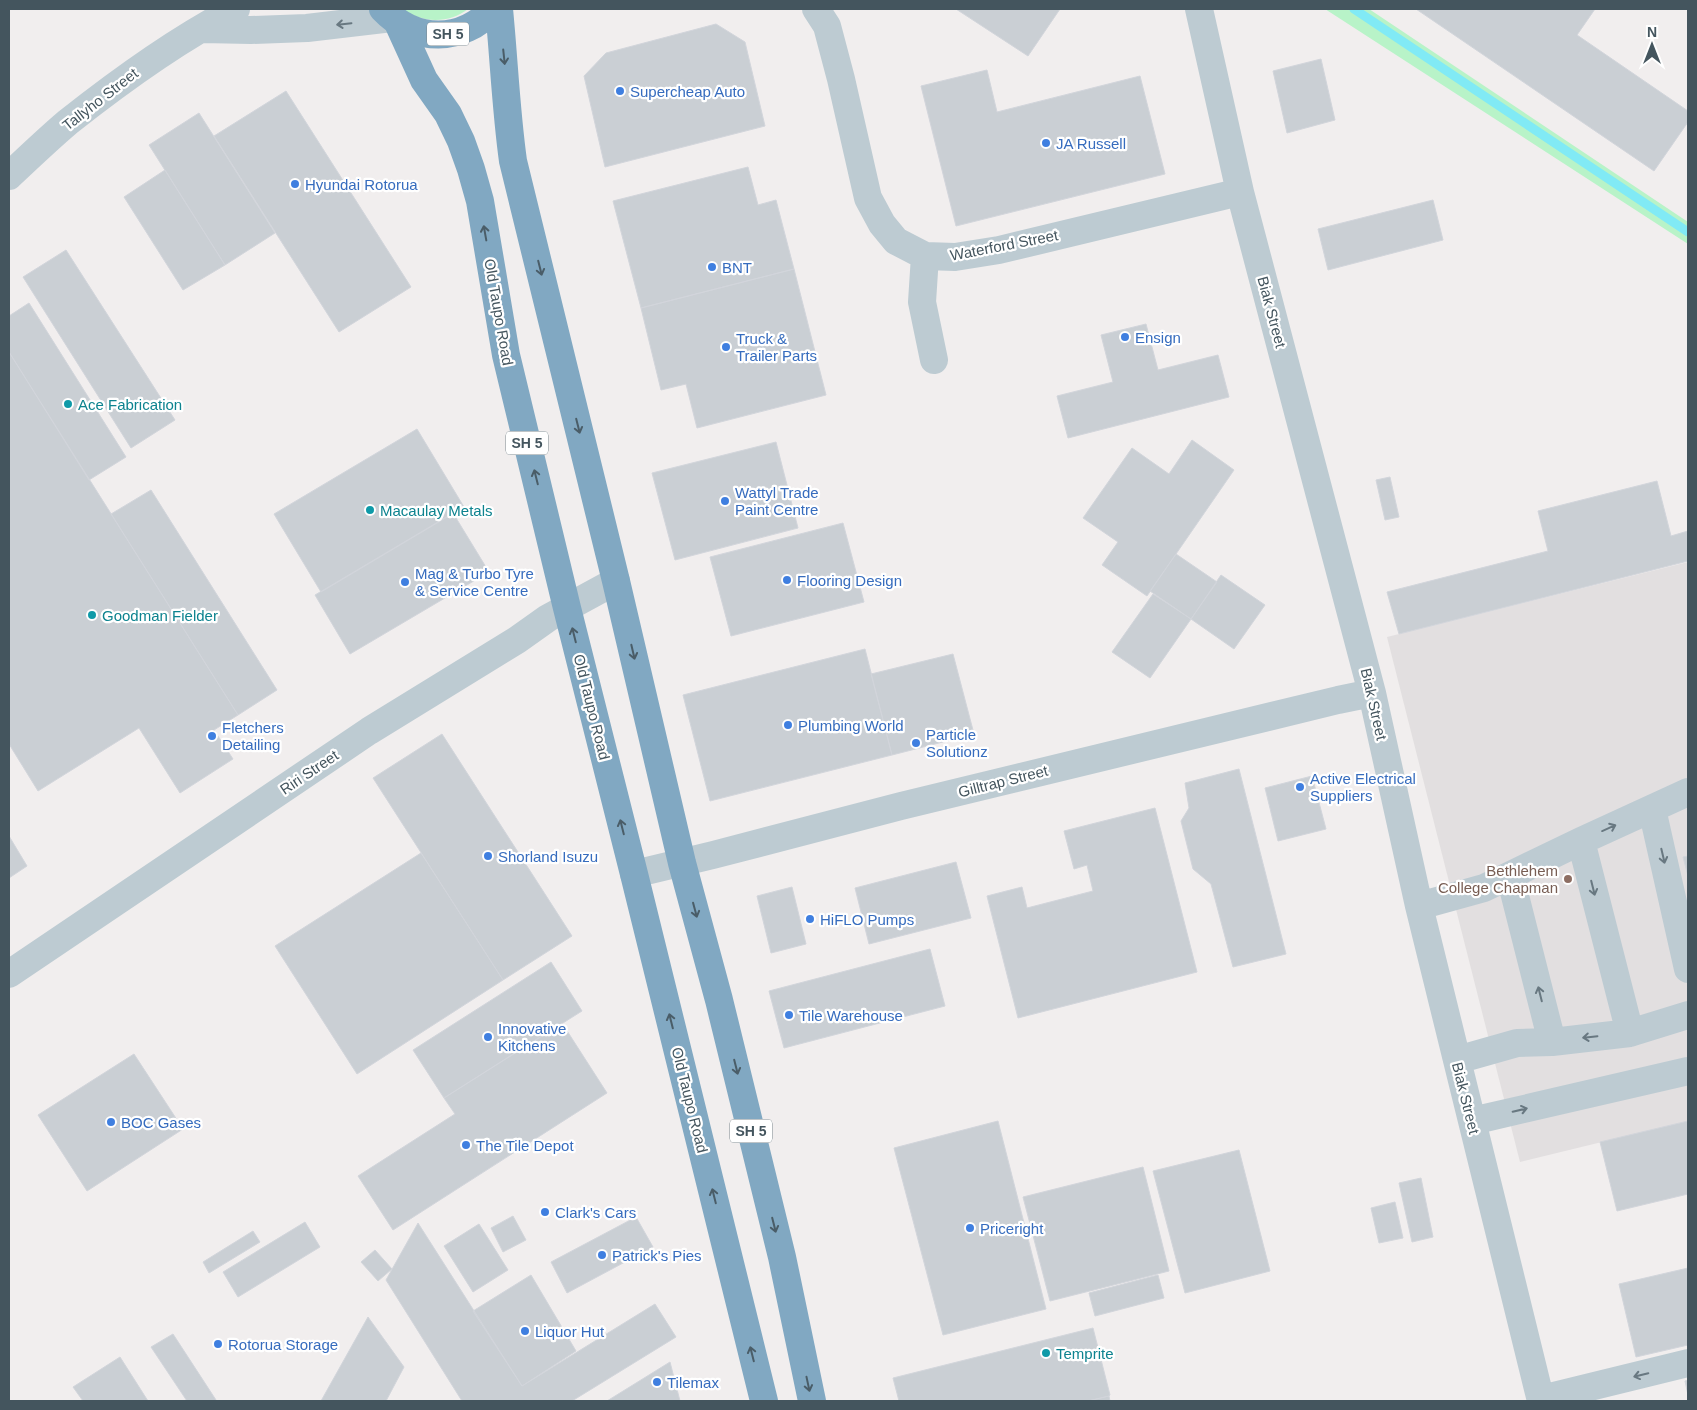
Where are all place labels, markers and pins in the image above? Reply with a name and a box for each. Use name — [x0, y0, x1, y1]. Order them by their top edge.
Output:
place label: Supercheap Auto — [630, 83, 745, 100]
marker: Supercheap Auto — [614, 85, 626, 97]
place label: JA Russell — [1056, 135, 1126, 152]
marker: JA Russell — [1040, 137, 1052, 149]
place label: Hyundai Rotorua — [305, 176, 418, 193]
marker: Hyundai Rotorua — [289, 178, 301, 190]
place label: BNT — [722, 259, 752, 276]
marker: BNT — [706, 261, 718, 273]
place label: Ensign — [1135, 329, 1181, 346]
place label: Truck & Trailer Parts — [736, 330, 817, 364]
marker: Ensign — [1119, 331, 1131, 343]
marker: Truck & Trailer Parts — [720, 341, 732, 353]
place label: Ace Fabrication — [78, 396, 182, 413]
marker: Ace Fabrication — [62, 398, 74, 410]
place label: Wattyl Trade Paint Centre — [735, 484, 819, 518]
marker: Wattyl Trade Paint Centre — [719, 495, 731, 507]
place label: Macaulay Metals — [380, 502, 493, 519]
marker: Macaulay Metals — [364, 504, 376, 516]
place label: Mag & Turbo Tyre & Service Centre — [415, 565, 534, 599]
place label: Flooring Design — [797, 572, 902, 589]
marker: Flooring Design — [781, 574, 793, 586]
marker: Mag & Turbo Tyre & Service Centre — [399, 576, 411, 588]
place label: Goodman Fielder — [102, 607, 218, 624]
marker: Goodman Fielder — [86, 609, 98, 621]
place label: Plumbing World — [798, 717, 904, 734]
place label: Fletchers Detailing — [222, 719, 284, 753]
marker: Plumbing World — [782, 719, 794, 731]
place label: Particle Solutionz — [926, 726, 988, 760]
marker: Fletchers Detailing — [206, 730, 218, 742]
marker: Particle Solutionz — [910, 737, 922, 749]
place label: Active Electrical Suppliers — [1310, 770, 1416, 804]
marker: Active Electrical Suppliers — [1294, 781, 1306, 793]
place label: Shorland Isuzu — [498, 848, 598, 865]
marker: Shorland Isuzu — [482, 850, 494, 862]
place label: Bethlehem College Chapman — [1438, 862, 1558, 896]
marker: Bethlehem College Chapman — [1562, 873, 1574, 885]
place label: HiFLO Pumps — [820, 911, 914, 928]
marker: HiFLO Pumps — [804, 913, 816, 925]
place label: Tile Warehouse — [799, 1007, 903, 1024]
marker: Tile Warehouse — [783, 1009, 795, 1021]
place label: Innovative Kitchens — [498, 1020, 566, 1054]
marker: Innovative Kitchens — [482, 1031, 494, 1043]
place label: BOC Gases — [121, 1114, 201, 1131]
marker: BOC Gases — [105, 1116, 117, 1128]
place label: The Tile Depot — [476, 1137, 574, 1154]
marker: The Tile Depot — [460, 1139, 472, 1151]
place label: Clark's Cars — [555, 1204, 636, 1221]
marker: Clark's Cars — [539, 1206, 551, 1218]
place label: Priceright — [980, 1220, 1044, 1237]
marker: Priceright — [964, 1222, 976, 1234]
place label: Patrick's Pies — [612, 1247, 702, 1264]
marker: Patrick's Pies — [596, 1249, 608, 1261]
place label: Liquor Hut — [535, 1323, 605, 1340]
marker: Liquor Hut — [519, 1325, 531, 1337]
place label: Rotorua Storage — [228, 1336, 338, 1353]
marker: Rotorua Storage — [212, 1338, 224, 1350]
place label: Temprite — [1056, 1345, 1114, 1362]
marker: Temprite — [1040, 1347, 1052, 1359]
place label: Tilemax — [667, 1374, 719, 1391]
marker: Tilemax — [651, 1376, 663, 1388]

